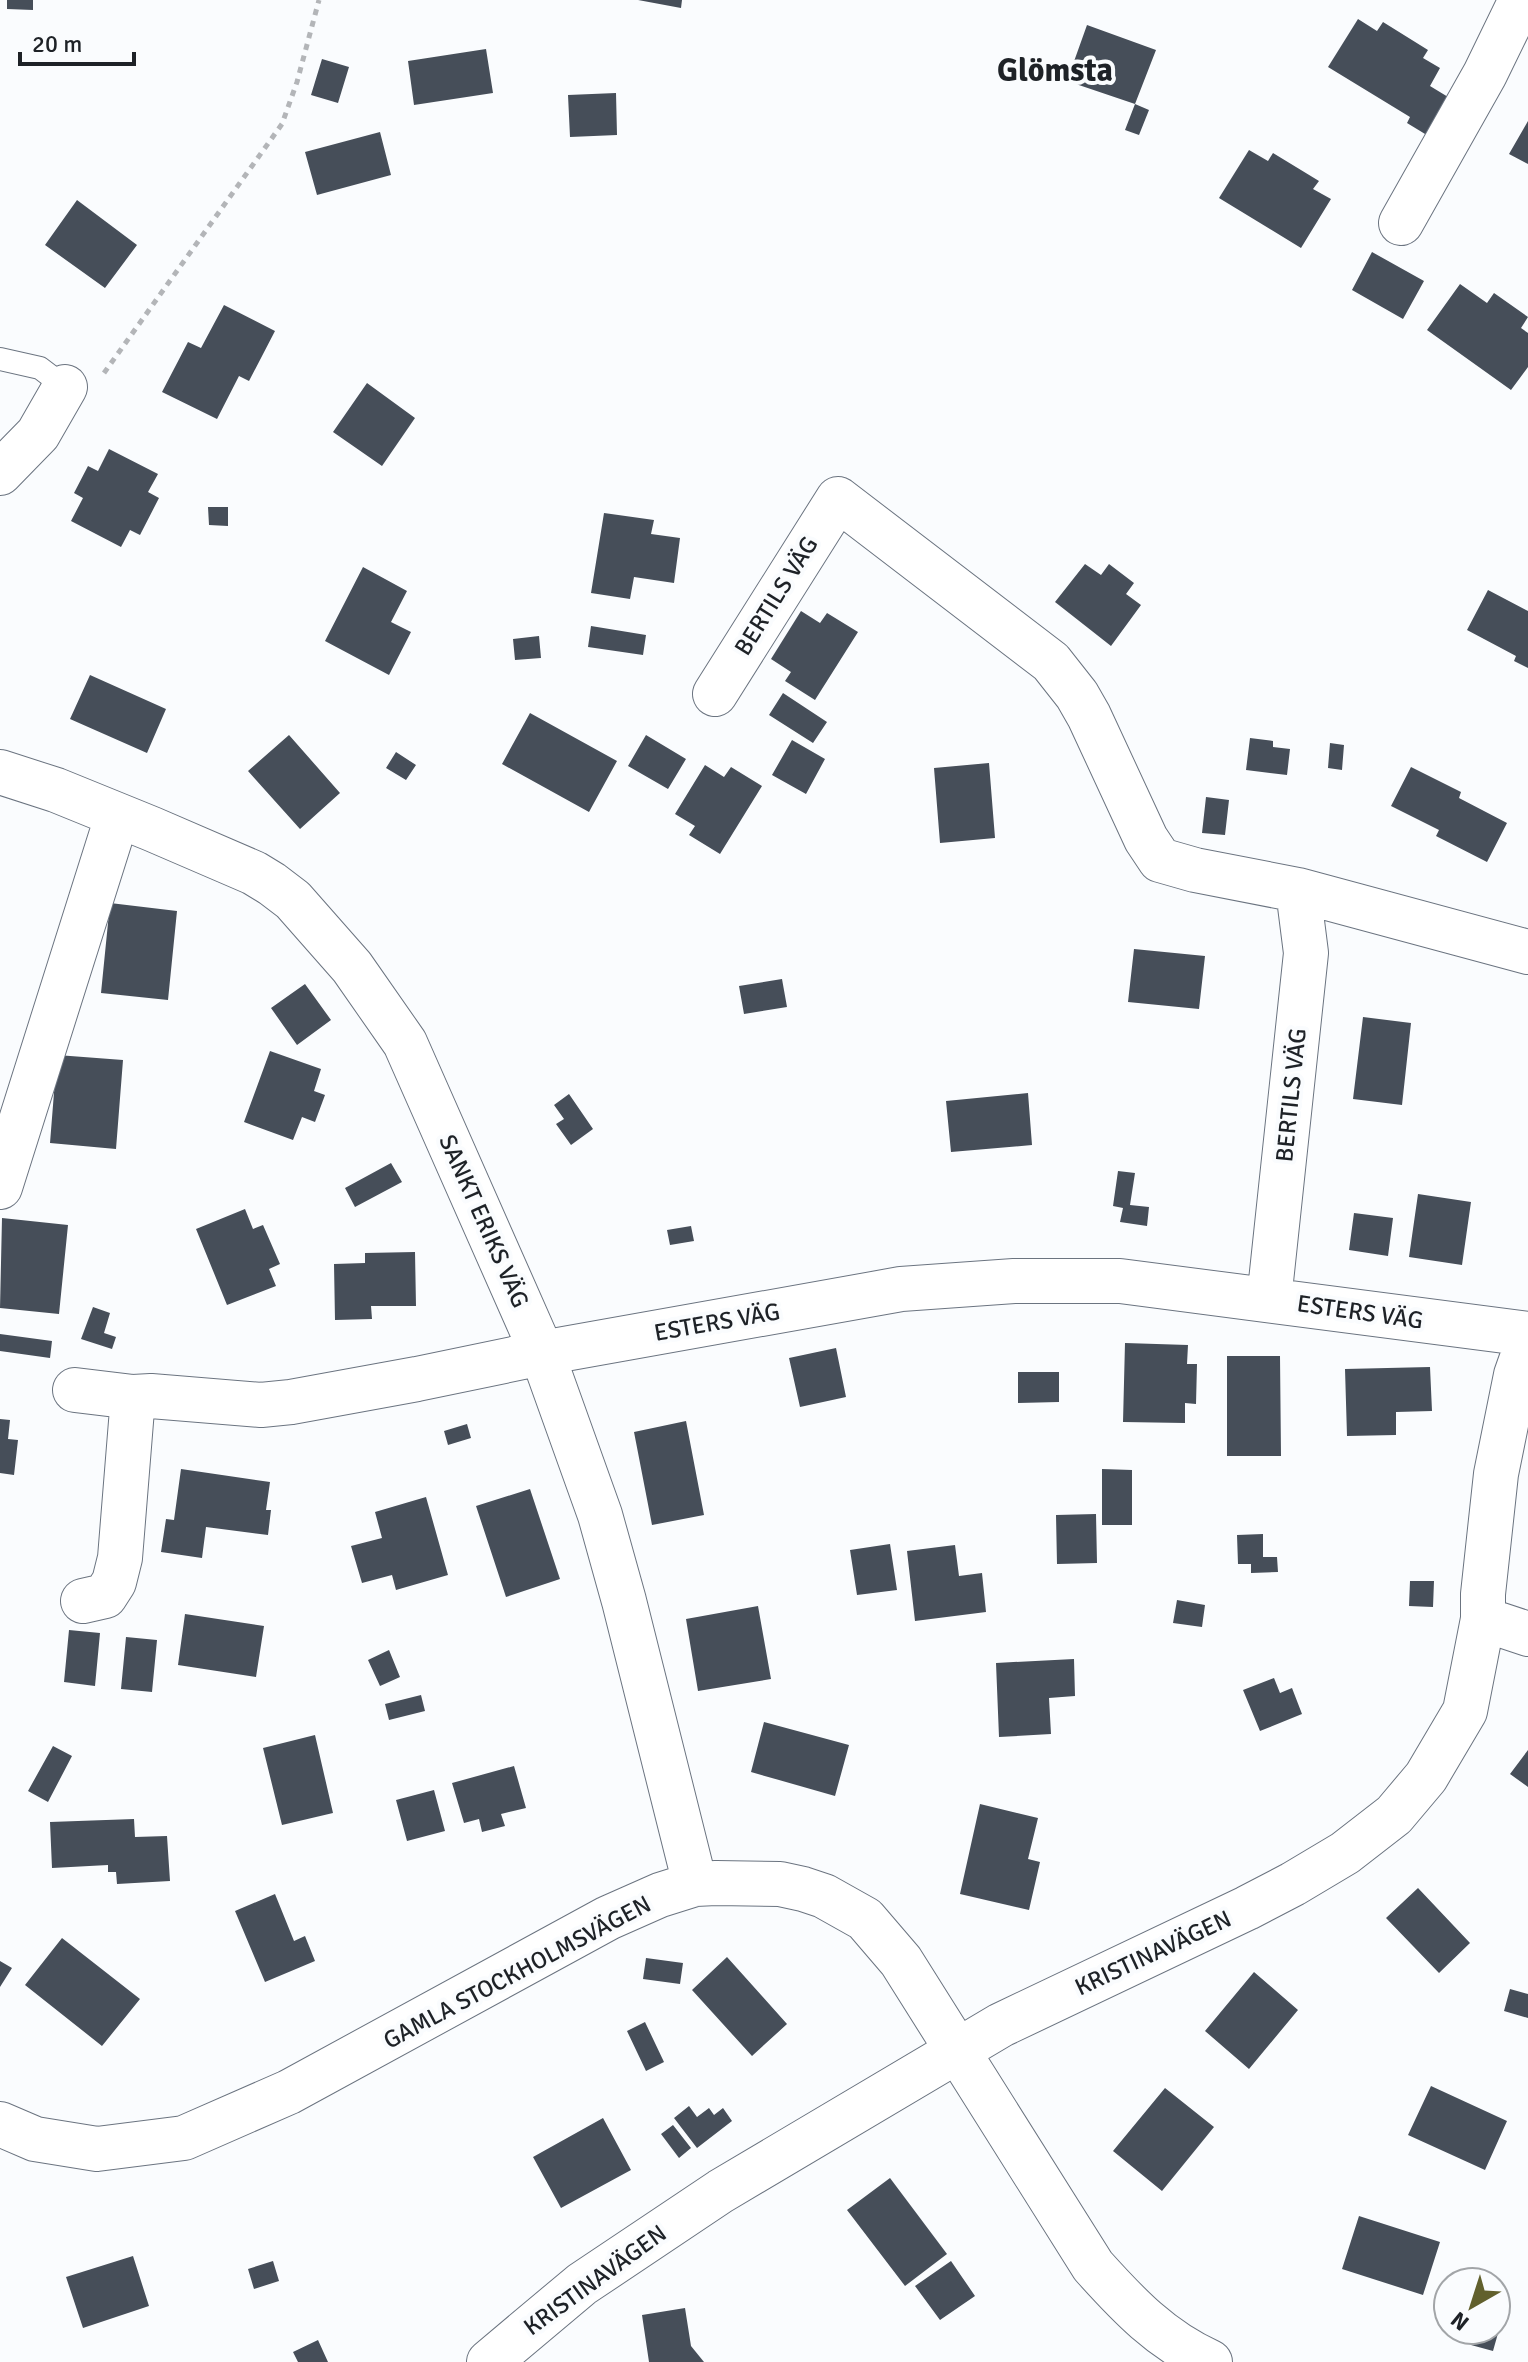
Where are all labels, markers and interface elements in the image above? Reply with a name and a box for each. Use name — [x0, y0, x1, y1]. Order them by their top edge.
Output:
scale bar — [20, 16, 134, 66]
text: 20 m — [32, 29, 82, 59]
district label: Glömsta — [997, 51, 1113, 90]
street label: BERTILS VÄG — [728, 531, 824, 661]
street label: BERTILS VÄG — [1269, 1027, 1313, 1163]
street label: SANKT ERIKS VÄG — [432, 1130, 536, 1312]
street label: ESTERS VÄG — [1295, 1288, 1425, 1336]
street label: ESTERS VÄG — [652, 1296, 782, 1348]
street label: GAMLA STOCKHOLMSVÄGEN — [378, 1889, 656, 2055]
street label: KRISTINAVÄGEN — [1070, 1904, 1236, 2002]
street label: KRISTINAVÄGEN — [518, 2218, 672, 2342]
north arrow — [1432, 2266, 1512, 2346]
text: N — [1445, 2306, 1474, 2336]

